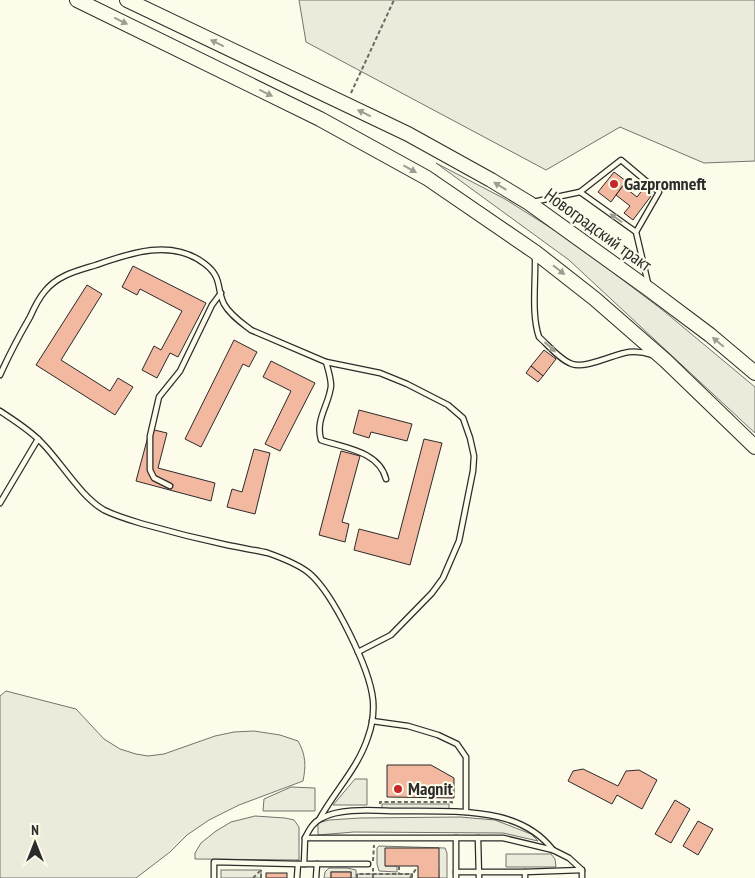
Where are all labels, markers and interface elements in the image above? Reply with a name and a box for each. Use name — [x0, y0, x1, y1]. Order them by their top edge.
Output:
one-way arrow — [114, 17, 128, 25]
one-way arrow — [210, 38, 224, 46]
one-way arrow — [259, 89, 274, 97]
one-way arrow — [357, 109, 371, 117]
one-way arrow — [403, 165, 417, 173]
place label: Gazpromneft — [624, 172, 707, 195]
marker: Gazpromneft — [608, 178, 620, 190]
one-way arrow — [494, 181, 507, 190]
street label: Новоградский тракт — [540, 183, 657, 276]
one-way arrow — [609, 213, 623, 223]
one-way arrow — [552, 265, 565, 276]
one-way arrow — [711, 336, 724, 347]
one-way arrow — [544, 341, 556, 353]
place label: Magnit — [408, 777, 453, 800]
marker: Magnit — [392, 783, 404, 795]
north arrow — [10, 818, 60, 868]
text: N — [31, 821, 39, 839]

